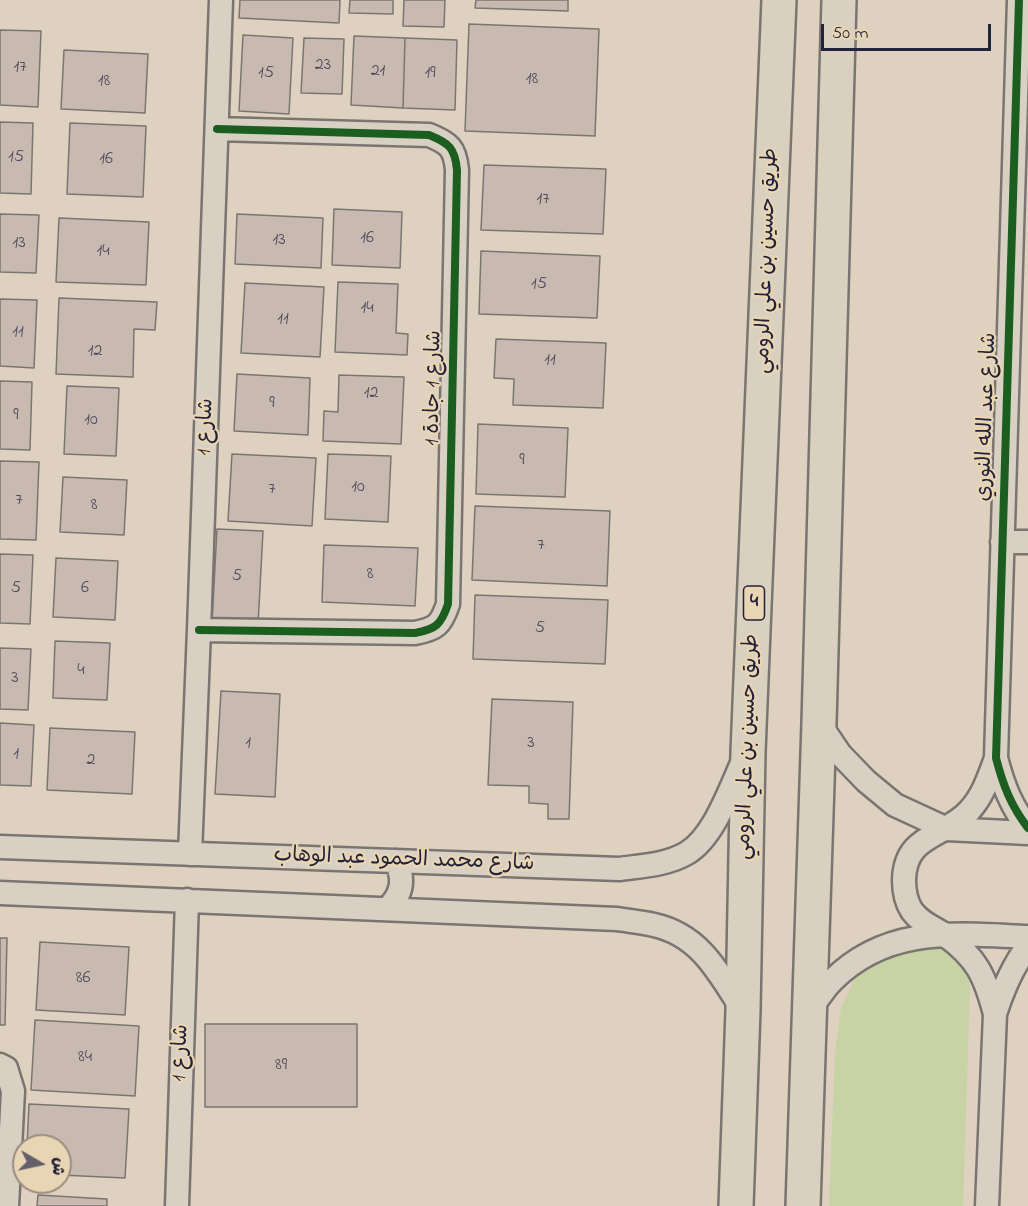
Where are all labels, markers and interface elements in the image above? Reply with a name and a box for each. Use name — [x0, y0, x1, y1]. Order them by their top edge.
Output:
scale bar — [824, 12, 994, 50]
text: 50 m — [832, 21, 869, 47]
house number: 23 — [315, 55, 331, 77]
house number: 17 — [13, 57, 27, 79]
house number: 21 — [371, 61, 385, 83]
house number: 15 — [258, 63, 274, 85]
house number: 19 — [424, 63, 436, 85]
house number: 18 — [526, 69, 538, 91]
house number: 18 — [98, 71, 110, 93]
house number: 15 — [8, 147, 24, 169]
street label: طريق حسين بن علي الرومي — [751, 148, 785, 374]
house number: 16 — [99, 149, 113, 171]
house number: 17 — [536, 189, 550, 211]
house number: 16 — [360, 228, 374, 250]
house number: 13 — [272, 230, 286, 252]
house number: 13 — [12, 233, 26, 255]
house number: 14 — [96, 241, 110, 263]
house number: 15 — [531, 274, 547, 296]
house number: 14 — [360, 298, 374, 320]
house number: 11 — [277, 309, 289, 331]
house number: 11 — [12, 322, 24, 344]
street label: شارع 1 جادة 1 — [421, 330, 449, 446]
street label: شارع عبد الله النوري — [972, 332, 1004, 502]
house number: 12 — [88, 341, 102, 363]
house number: 11 — [544, 350, 556, 372]
house number: 12 — [364, 383, 378, 405]
house number: 9 — [269, 393, 275, 415]
street label: شارع 1 — [193, 398, 221, 456]
house number: 9 — [13, 405, 19, 427]
house number: 10 — [84, 410, 98, 432]
house number: 9 — [519, 450, 525, 472]
house number: 10 — [351, 477, 365, 499]
house number: 7 — [268, 479, 276, 501]
house number: 7 — [15, 490, 23, 512]
house number: 8 — [91, 495, 97, 517]
house number: 7 — [537, 535, 545, 557]
house number: 8 — [367, 564, 373, 586]
house number: 5 — [232, 566, 242, 588]
house number: 5 — [11, 578, 21, 600]
house number: 6 — [81, 578, 89, 600]
road number: 4 — [744, 586, 764, 620]
house number: 5 — [535, 618, 545, 640]
street label: طريق حسين بن علي الرومي — [732, 634, 766, 860]
house number: 4 — [77, 660, 85, 682]
house number: 3 — [11, 668, 19, 690]
house number: 1 — [245, 733, 251, 755]
house number: 3 — [527, 733, 535, 755]
house number: 1 — [13, 744, 19, 766]
house number: 2 — [87, 750, 95, 772]
street label: شارع محمد الحمود عبد الوهاب — [273, 844, 535, 878]
house number: 86 — [76, 968, 90, 990]
street label: شارع 1 — [168, 1024, 196, 1082]
house number: 84 — [78, 1047, 92, 1069]
house number: 89 — [275, 1055, 287, 1077]
north arrow — [12, 1134, 72, 1194]
text: ش — [45, 1156, 71, 1177]

